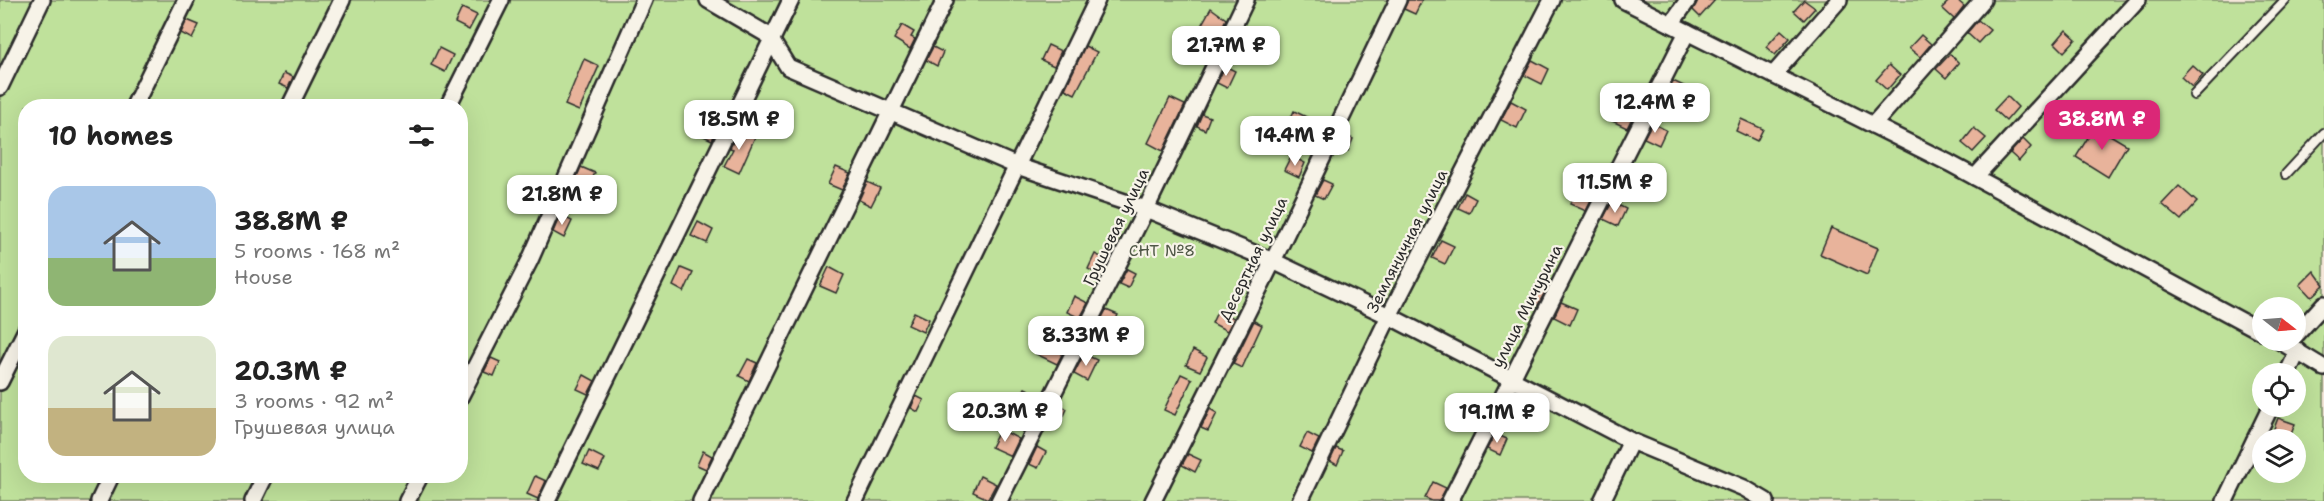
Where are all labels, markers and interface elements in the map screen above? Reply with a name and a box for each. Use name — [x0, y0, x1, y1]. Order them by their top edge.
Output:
pin: 21.7M ₽ — [1171, 26, 1281, 77]
text: 21.7M ₽ — [1186, 32, 1266, 58]
pin: 12.4M ₽ — [1600, 83, 1710, 134]
text: 12.4M ₽ — [1614, 89, 1696, 115]
pin: 18.5M ₽ — [684, 100, 794, 151]
pin: 38.8M ₽ — [2047, 100, 2157, 151]
text: 18.5M ₽ — [698, 106, 780, 132]
text: 38.8M ₽ — [2058, 106, 2146, 132]
pin: 14.4M ₽ — [1240, 116, 1350, 167]
text: 10 homes — [48, 118, 173, 153]
icon: filters — [405, 119, 438, 152]
text: 14.4M ₽ — [1254, 122, 1336, 148]
pin: 11.5M ₽ — [1560, 163, 1670, 214]
street label: Грушевая улица — [1078, 165, 1154, 289]
street label: Земляничная улица — [1362, 166, 1452, 316]
text: 11.5M ₽ — [1577, 169, 1653, 195]
pin: 21.8M ₽ — [507, 175, 617, 226]
text: 21.8M ₽ — [521, 181, 603, 207]
street label: Десертная улица — [1214, 193, 1292, 325]
text: 38.8M ₽ — [234, 203, 349, 238]
icon: home — [96, 210, 168, 282]
text: 5 rooms · 168 m² — [234, 238, 400, 264]
park label: СНТ №8 — [1129, 240, 1195, 261]
street label: улица Мичурина — [1487, 241, 1567, 371]
text: House — [234, 264, 293, 290]
north arrow — [2252, 297, 2306, 351]
map controls — [2252, 297, 2306, 483]
pin: 8.33M ₽ — [1031, 316, 1141, 367]
text: 8.33M ₽ — [1042, 322, 1130, 348]
text: 20.3M ₽ — [234, 353, 347, 388]
icon: home — [96, 360, 168, 432]
button: locate — [2252, 363, 2306, 417]
text: 3 rooms · 92 m² — [234, 388, 394, 414]
pin: 20.3M ₽ — [950, 392, 1060, 443]
pin: 19.1M ₽ — [1442, 393, 1552, 444]
text: 20.3M ₽ — [961, 398, 1049, 424]
text: 19.1M ₽ — [1459, 399, 1535, 425]
text: Грушевая улица — [234, 414, 395, 440]
button: layers — [2252, 429, 2306, 483]

